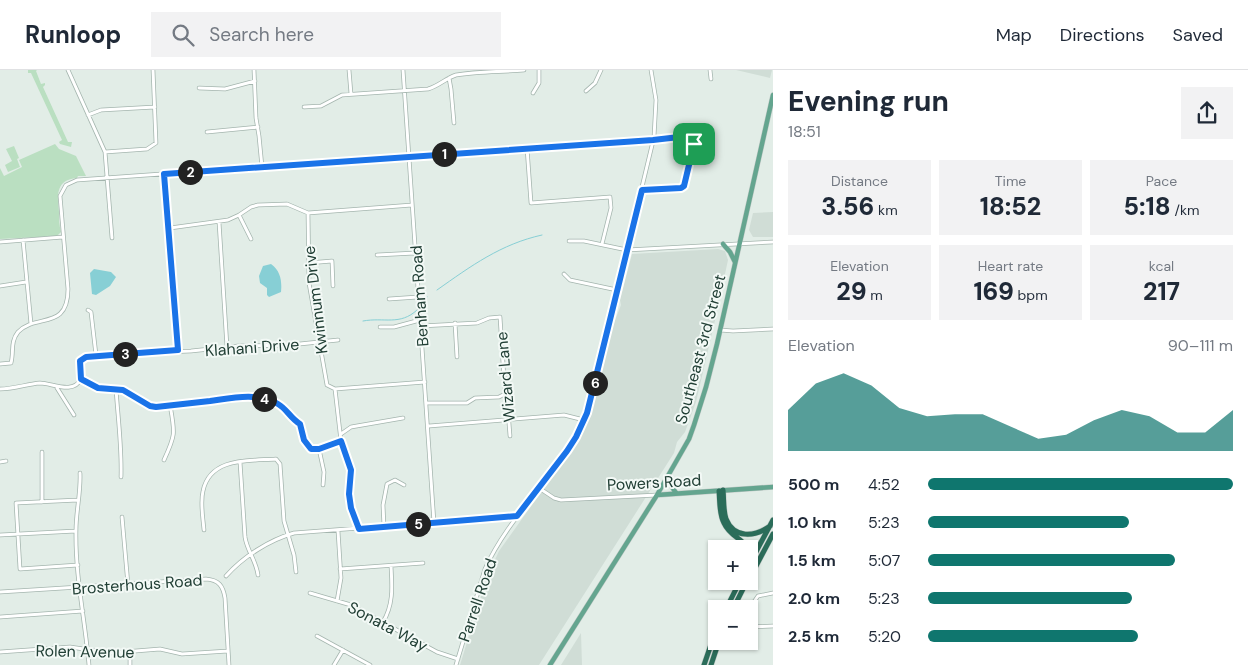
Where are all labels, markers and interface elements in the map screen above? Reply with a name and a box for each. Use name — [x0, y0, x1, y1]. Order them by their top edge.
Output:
search box — [151, 12, 501, 57]
text: Runloop — [25, 19, 121, 50]
icon: search — [169, 21, 197, 49]
text: Search here — [209, 22, 314, 47]
text: Map — [996, 23, 1032, 47]
text: Directions — [1060, 23, 1145, 47]
text: Saved — [1173, 23, 1223, 47]
text: Evening run — [788, 83, 949, 120]
button: share — [1181, 87, 1233, 139]
text: 18:51 — [788, 121, 821, 142]
pin — [673, 123, 715, 165]
icon: arrive — [680, 130, 708, 158]
pin: 1 — [432, 142, 456, 166]
text: 1 — [442, 145, 447, 163]
pin: 2 — [178, 160, 202, 184]
text: 2 — [186, 163, 195, 181]
text: Distance — [831, 172, 888, 190]
text: Time — [995, 172, 1026, 190]
text: Pace — [1146, 172, 1177, 190]
text: 3.56 — [821, 190, 874, 223]
text: 18:52 — [980, 190, 1041, 223]
text: 5:18 — [1124, 190, 1171, 223]
text: km — [874, 201, 898, 219]
text: /km — [1171, 201, 1199, 219]
street label: Kwinnum Drive — [298, 245, 333, 355]
street label: Benham Road — [405, 245, 434, 347]
text: Elevation — [830, 257, 889, 275]
text: Heart rate — [978, 257, 1043, 275]
text: kcal — [1149, 257, 1174, 275]
street label: Southeast 3rd Street — [670, 272, 731, 426]
text: 29 — [836, 275, 867, 308]
text: 169 — [973, 275, 1014, 308]
text: 217 — [1143, 275, 1180, 308]
text: m — [867, 286, 883, 304]
text: bpm — [1014, 286, 1048, 304]
street label: Wizard Lane — [491, 331, 520, 423]
street label: Klahani Drive — [204, 334, 300, 361]
text: Elevation — [788, 335, 855, 356]
text: 90–111 m — [1168, 335, 1233, 356]
pin: 3 — [112, 342, 138, 366]
text: 3 — [121, 345, 130, 363]
pin: 6 — [582, 370, 608, 396]
text: 6 — [591, 374, 600, 392]
pin: 4 — [252, 386, 276, 412]
text: 4 — [260, 390, 269, 408]
street label: Powers Road — [606, 470, 702, 495]
text: 500 m — [788, 474, 839, 495]
text: 4:52 — [868, 474, 900, 495]
pin: 5 — [406, 512, 430, 536]
text: 1.0 km — [788, 512, 837, 533]
text: 5:23 — [868, 512, 900, 533]
text: 5 — [414, 515, 423, 533]
map controls — [708, 540, 758, 650]
button: + — [708, 540, 758, 590]
text: 1.5 km — [788, 550, 836, 571]
text: 5:07 — [868, 550, 900, 571]
street label: Parrell Road — [453, 556, 502, 645]
street label: Brosterhous Road — [71, 569, 203, 600]
text: 2.0 km — [788, 588, 840, 609]
text: 5:23 — [868, 588, 900, 609]
street label: Sonata Way — [344, 597, 432, 656]
button: − — [708, 600, 758, 650]
text: 2.5 km — [788, 626, 839, 647]
text: 5:20 — [868, 626, 901, 647]
street label: Rolen Avenue — [35, 640, 135, 663]

